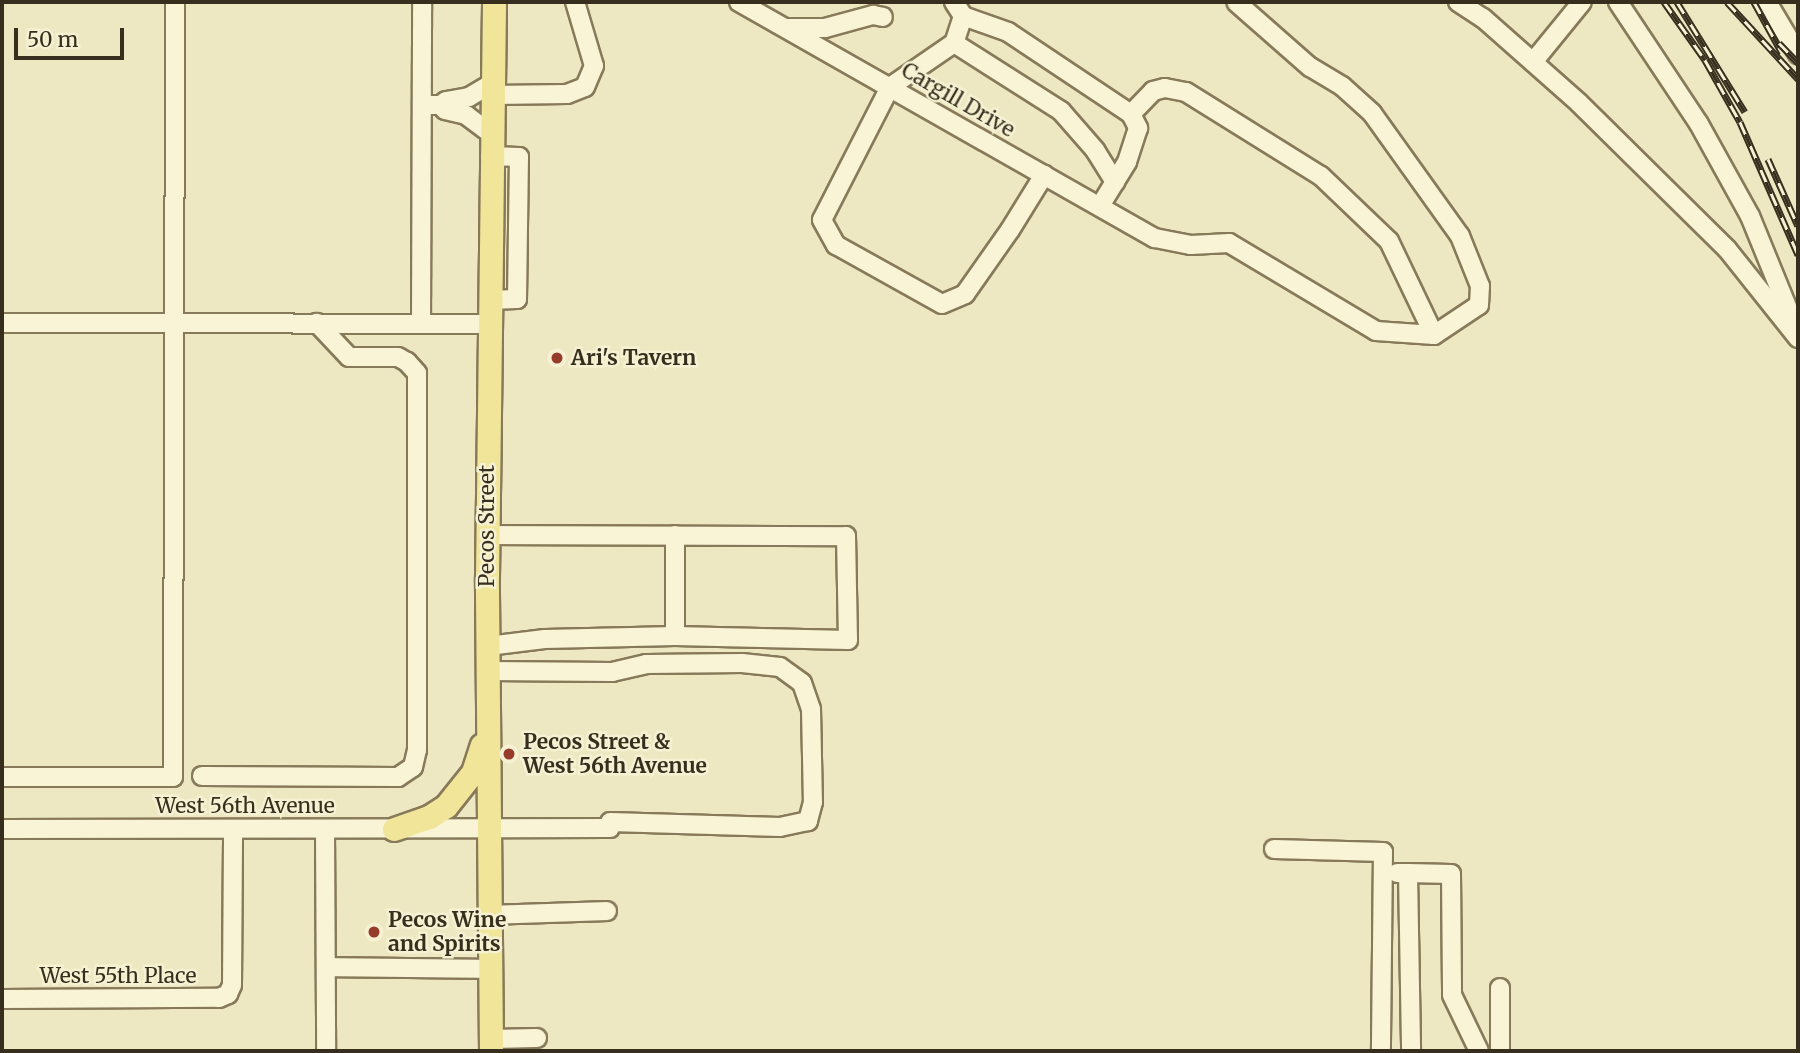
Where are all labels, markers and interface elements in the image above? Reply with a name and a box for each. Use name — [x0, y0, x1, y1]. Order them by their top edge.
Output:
scale bar — [18, 14, 128, 58]
text: 50 m — [27, 26, 78, 53]
street label: Cargill Drive — [897, 58, 1019, 142]
place label: Ari's Tavern — [571, 345, 696, 371]
marker: Ari's Tavern — [549, 350, 565, 366]
street label: Pecos Street — [474, 465, 500, 587]
place label: Pecos Street & West 56th Avenue — [523, 729, 707, 779]
marker: Pecos Street & West 56th Avenue — [501, 746, 517, 762]
street label: West 56th Avenue — [155, 793, 335, 819]
place label: Pecos Wine and Spirits — [388, 907, 506, 957]
marker: Pecos Wine and Spirits — [366, 924, 382, 940]
street label: West 55th Place — [40, 963, 196, 989]

